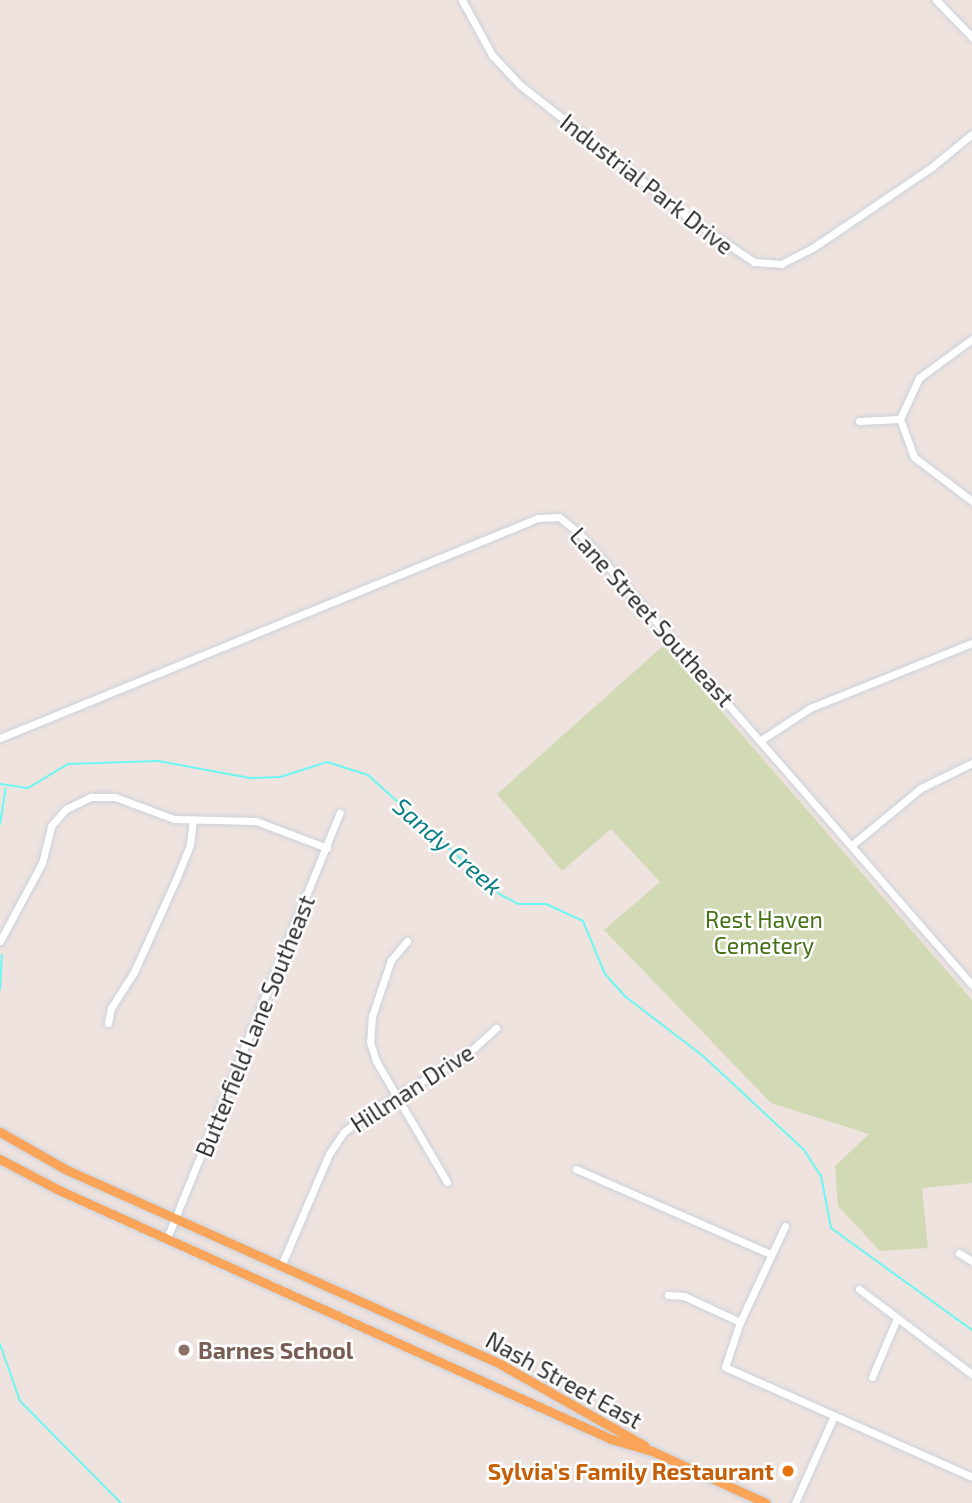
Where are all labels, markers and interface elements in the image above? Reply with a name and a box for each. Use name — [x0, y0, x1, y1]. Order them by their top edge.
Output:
street label: Industrial Park Drive — [555, 108, 739, 260]
street label: Lane Street Southeast — [564, 522, 740, 712]
water label: Sandy Creek — [388, 791, 508, 901]
street label: Butterfield Lane Southeast — [190, 891, 320, 1161]
park label: Rest Haven Cemetery — [705, 905, 823, 959]
street label: Hillman Drive — [346, 1038, 478, 1138]
street label: Nash Street East — [481, 1326, 647, 1434]
place label: Barnes School — [198, 1336, 353, 1364]
marker: Barnes School — [176, 1342, 192, 1358]
place label: Sylvia's Family Restaurant — [487, 1457, 774, 1485]
marker: Sylvia's Family Restaurant — [780, 1463, 796, 1479]

